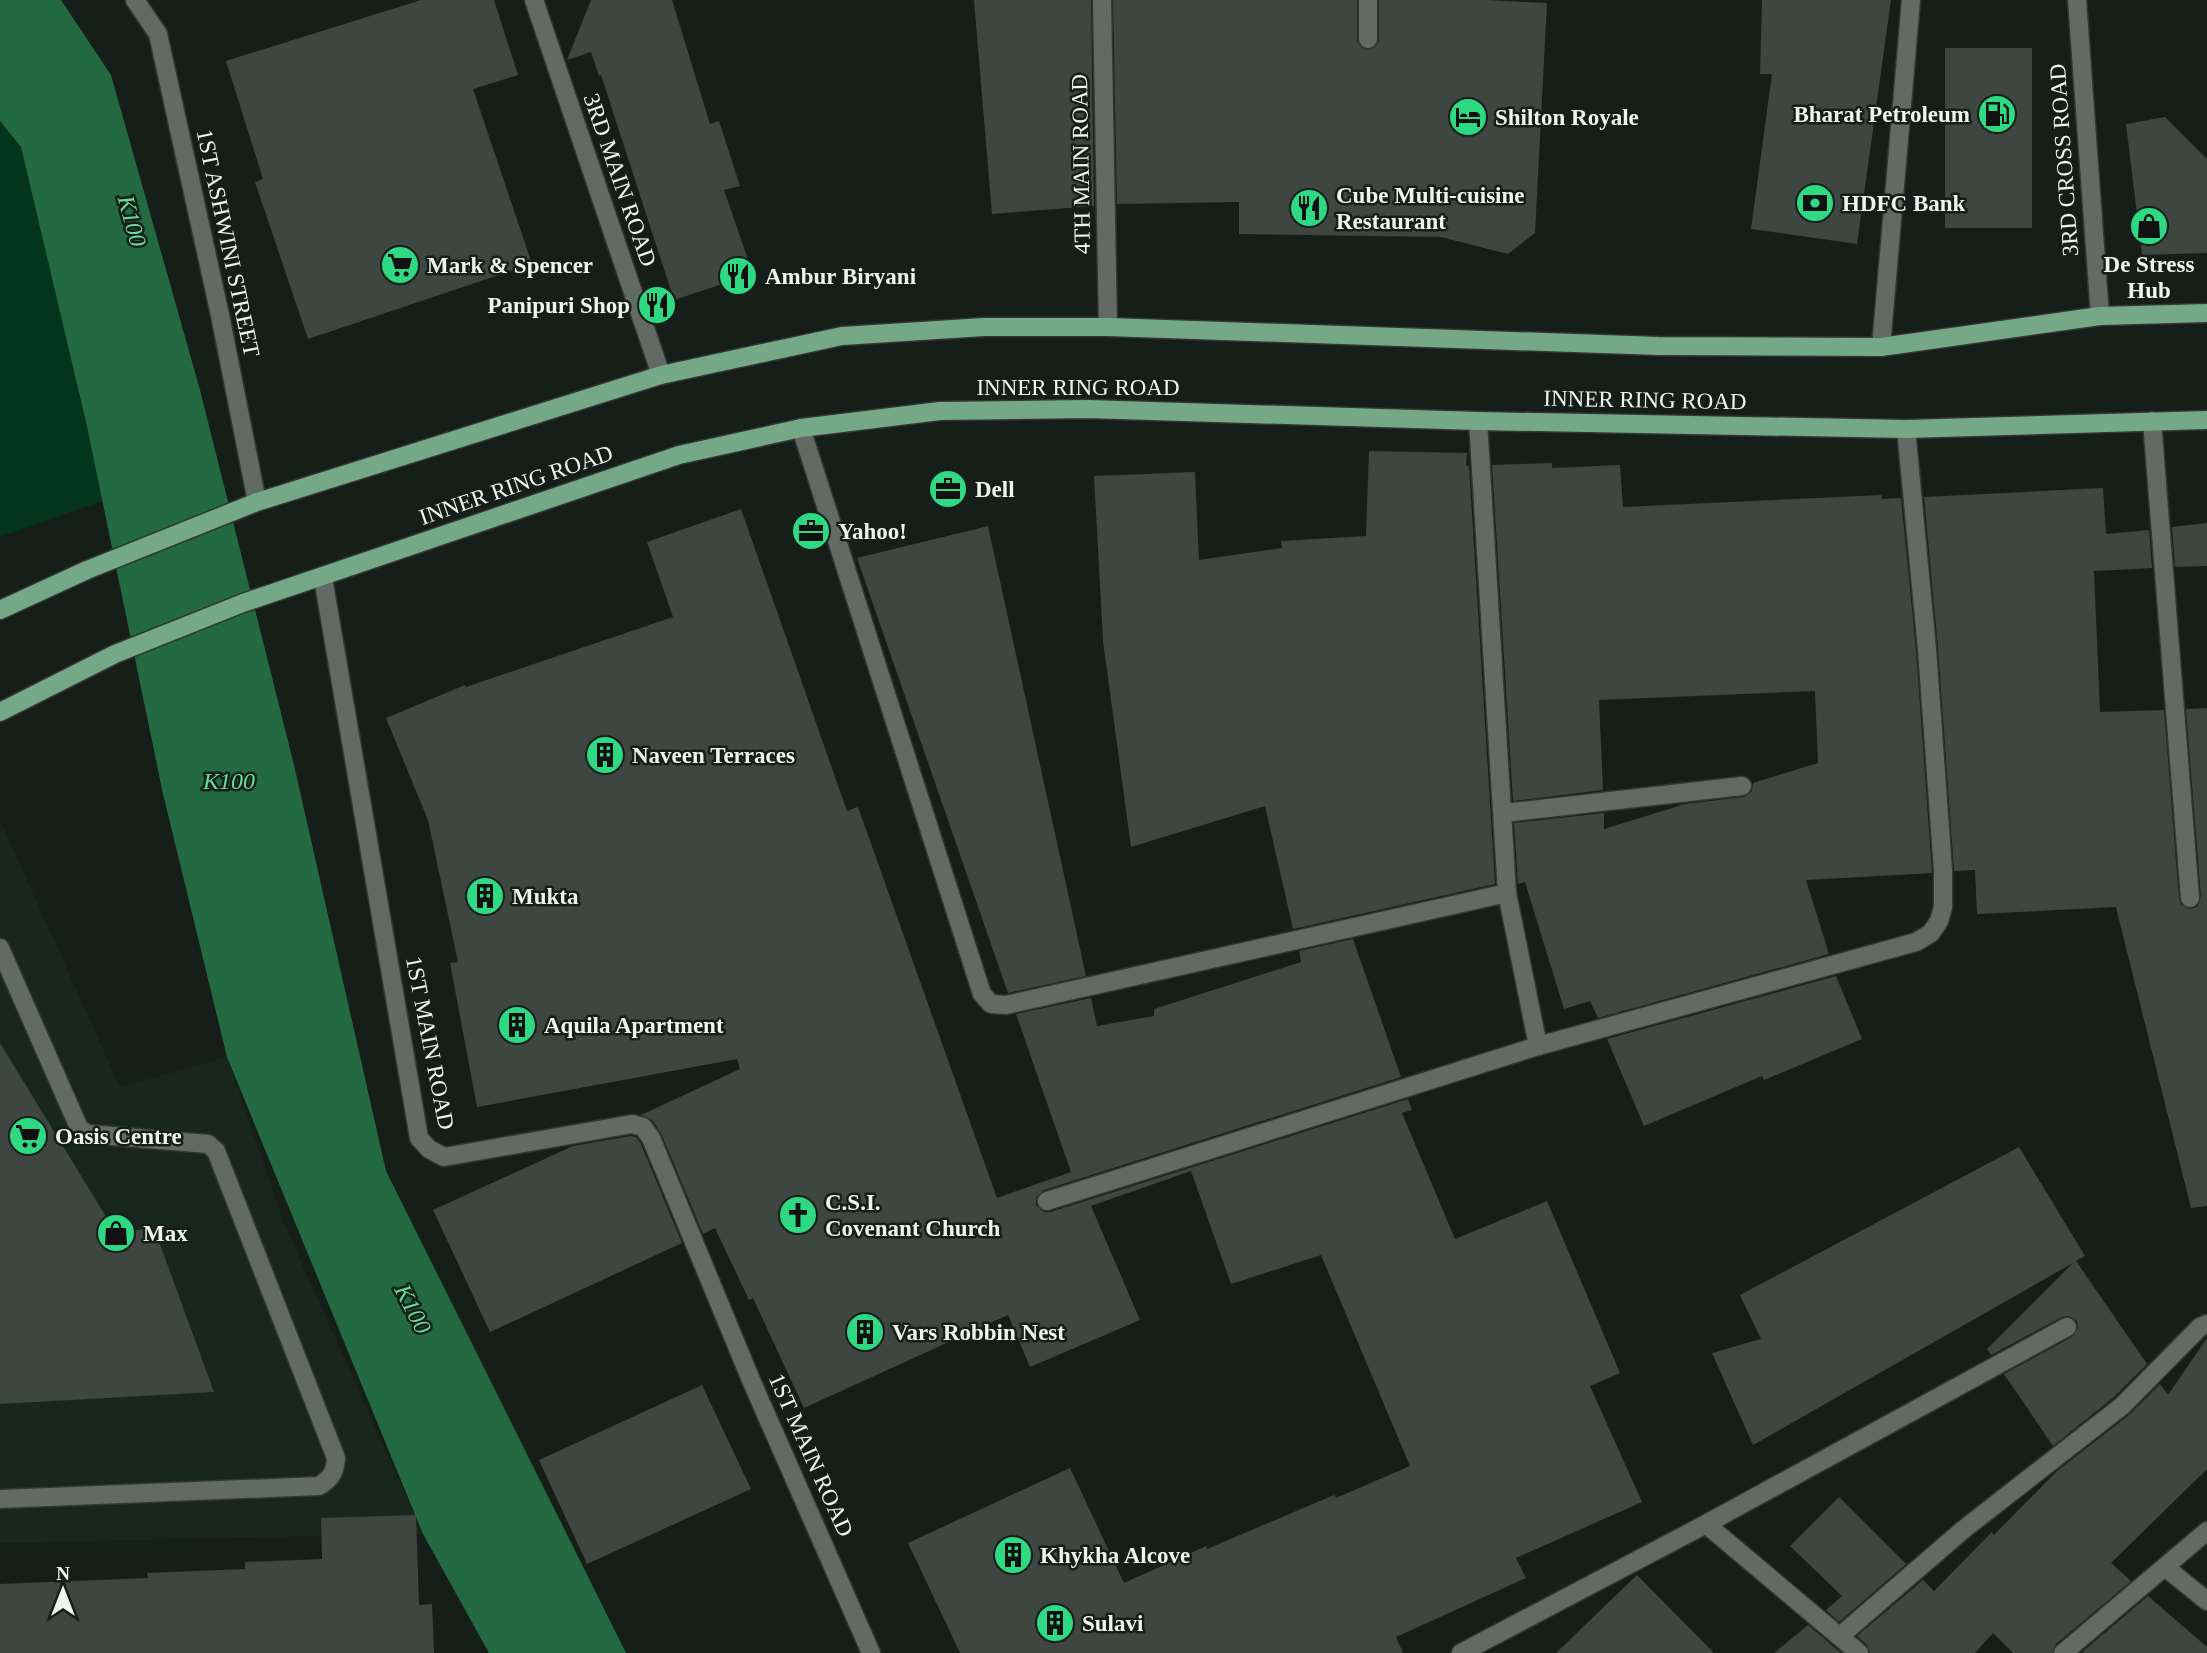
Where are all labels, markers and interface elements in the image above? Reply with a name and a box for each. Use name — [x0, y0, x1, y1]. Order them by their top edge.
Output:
street label: 3RD CROSS ROAD — [2045, 63, 2083, 257]
street label: 4TH MAIN ROAD — [1067, 74, 1095, 254]
street label: 3RD MAIN ROAD — [579, 90, 661, 270]
fuel station icon: Bharat Petroleum — [1976, 93, 2018, 135]
hotel icon: Shilton Royale — [1447, 96, 1489, 138]
place label: Bharat Petroleum — [1793, 102, 1970, 127]
place label: Shilton Royale — [1495, 105, 1639, 130]
street label: 1ST ASHWINI STREET — [192, 127, 264, 359]
bank icon: HDFC Bank — [1794, 182, 1836, 224]
place label: Cube Multi-cuisine Restaurant — [1336, 183, 1524, 234]
restaurant icon: Cube Multi-cuisine Restaurant — [1288, 187, 1330, 229]
place label: HDFC Bank — [1842, 191, 1966, 216]
water label: K100 — [112, 192, 151, 249]
shop icon: De Stress Hub — [2128, 205, 2170, 247]
supermarket icon: Mark & Spencer — [379, 244, 421, 286]
place label: De Stress Hub — [2104, 252, 2195, 303]
place label: Mark & Spencer — [427, 253, 593, 278]
restaurant icon: Ambur Biryani — [717, 255, 759, 297]
place label: Ambur Biryani — [765, 264, 917, 289]
restaurant icon: Panipuri Shop — [636, 284, 678, 326]
place label: Panipuri Shop — [487, 293, 630, 318]
street label: INNER RING ROAD — [976, 375, 1180, 400]
street label: INNER RING ROAD — [1543, 386, 1747, 414]
street label: INNER RING ROAD — [416, 440, 616, 530]
office icon: Dell — [927, 468, 969, 510]
place label: Dell — [975, 477, 1015, 502]
office icon: Yahoo! — [790, 510, 832, 552]
place label: Yahoo! — [838, 519, 907, 544]
building icon: Naveen Terraces — [584, 734, 626, 776]
place label: Naveen Terraces — [632, 743, 795, 768]
water label: K100 — [202, 768, 255, 794]
building icon: Mukta — [464, 875, 506, 917]
place label: Mukta — [512, 884, 579, 909]
street label: 1ST MAIN ROAD — [401, 954, 459, 1132]
building icon: Aquila Apartment — [496, 1004, 538, 1046]
place label: Aquila Apartment — [544, 1013, 724, 1038]
supermarket icon: Oasis Centre — [7, 1115, 49, 1157]
place label: Oasis Centre — [55, 1124, 182, 1149]
place label: C.S.I. Covenant Church — [825, 1190, 1001, 1241]
church icon: C.S.I. Covenant Church — [777, 1194, 819, 1236]
shop icon: Max — [95, 1212, 137, 1254]
place label: Max — [143, 1221, 188, 1246]
water label: K100 — [389, 1279, 436, 1338]
building icon: Vars Robbin Nest — [844, 1311, 886, 1353]
place label: Vars Robbin Nest — [892, 1320, 1065, 1345]
street label: 1ST MAIN ROAD — [764, 1370, 858, 1540]
building icon: Khykha Alcove — [992, 1534, 1034, 1576]
place label: Khykha Alcove — [1040, 1543, 1190, 1568]
north arrow — [28, 1555, 98, 1625]
text: N — [56, 1563, 70, 1584]
building icon: Sulavi — [1034, 1602, 1076, 1644]
place label: Sulavi — [1082, 1611, 1144, 1636]

